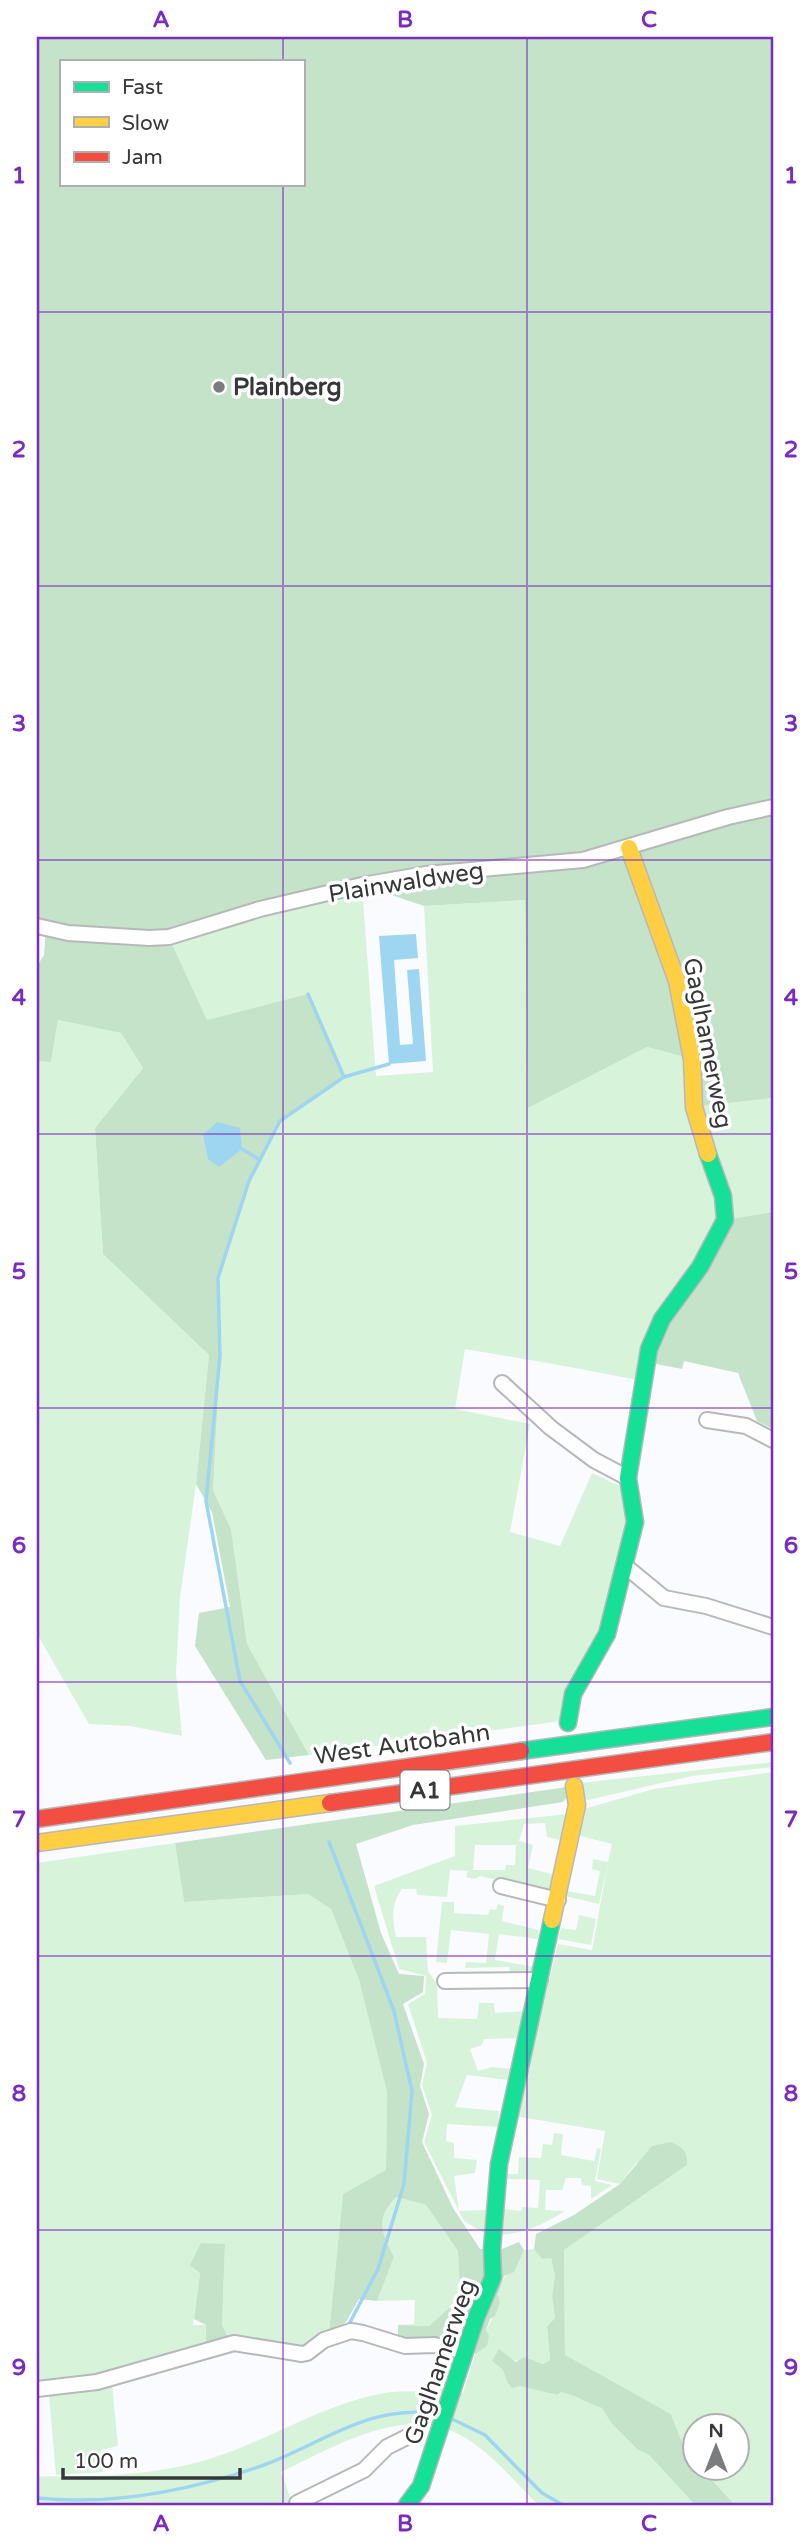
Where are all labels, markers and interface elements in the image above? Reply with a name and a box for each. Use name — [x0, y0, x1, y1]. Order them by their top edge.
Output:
text: A — [152, 6, 170, 34]
text: B — [397, 6, 413, 34]
text: C — [641, 6, 657, 34]
legend — [60, 60, 304, 186]
text: Fast — [122, 75, 163, 100]
text: Slow — [122, 111, 170, 136]
text: Jam — [122, 145, 163, 170]
text: 1 — [12, 162, 26, 190]
text: 1 — [784, 162, 798, 190]
place label: Plainberg — [233, 373, 342, 402]
marker: Plainberg — [211, 379, 227, 395]
text: 2 — [12, 436, 26, 464]
text: 2 — [784, 436, 798, 464]
text: 3 — [12, 710, 26, 738]
text: 3 — [784, 710, 798, 738]
street label: Plainwaldweg — [326, 856, 486, 909]
street label: Gaglhamerweg — [677, 955, 738, 1131]
text: 4 — [12, 984, 27, 1012]
text: 4 — [784, 984, 799, 1012]
text: 5 — [12, 1258, 26, 1286]
text: 5 — [784, 1258, 798, 1286]
text: 6 — [12, 1532, 26, 1560]
text: 6 — [784, 1532, 798, 1560]
street label: West Autobahn — [312, 1718, 492, 1771]
road number: A1 — [400, 1770, 450, 1810]
text: 7 — [12, 1806, 26, 1834]
text: 7 — [784, 1806, 798, 1834]
text: 8 — [12, 2080, 26, 2108]
text: 8 — [784, 2080, 798, 2108]
street label: Gaglhamerweg — [399, 2276, 482, 2449]
text: 9 — [12, 2354, 26, 2382]
text: 9 — [784, 2354, 798, 2382]
north arrow — [680, 2412, 750, 2482]
text: N — [708, 2420, 724, 2442]
scale bar — [63, 2437, 240, 2481]
text: 100 m — [74, 2449, 138, 2474]
text: A — [152, 2510, 170, 2538]
text: B — [397, 2510, 413, 2538]
text: C — [641, 2510, 657, 2538]

